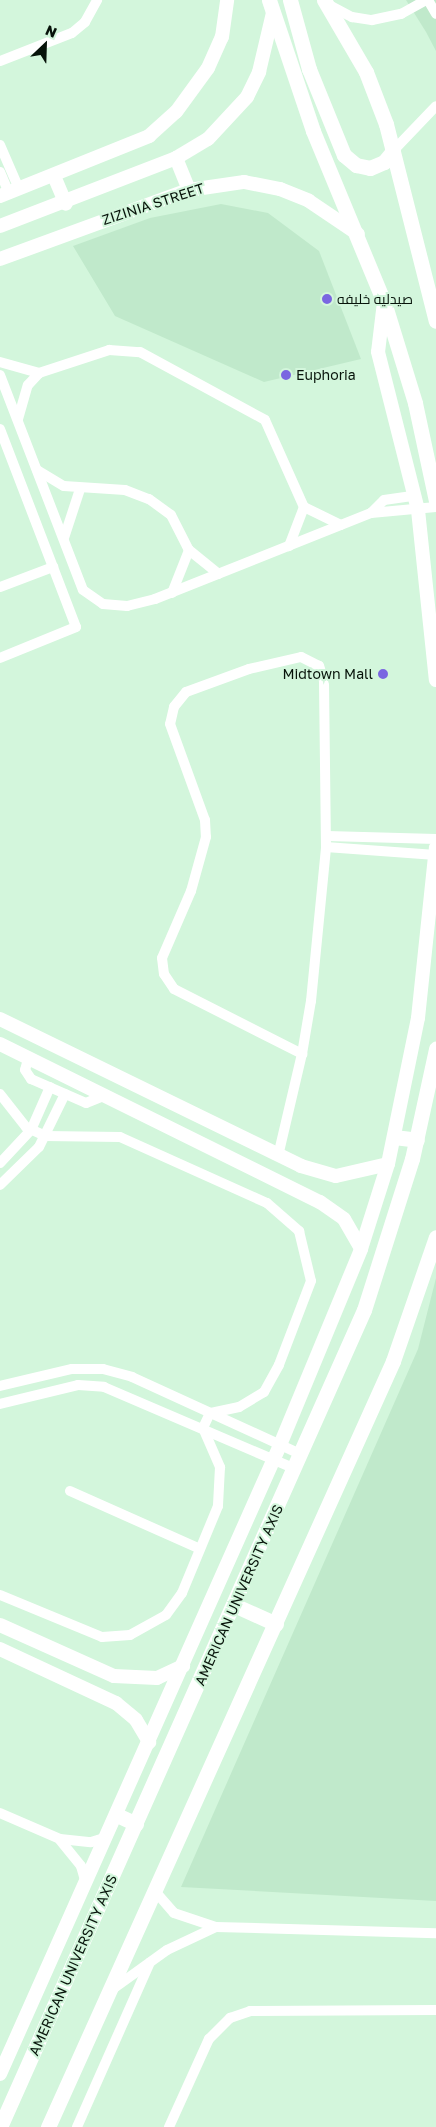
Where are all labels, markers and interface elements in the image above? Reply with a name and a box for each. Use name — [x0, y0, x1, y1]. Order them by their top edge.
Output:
north arrow — [20, 20, 70, 70]
text: N — [43, 21, 60, 41]
street label: ZIZINIA STREET — [100, 180, 206, 228]
place label: صيدليه خليفه — [337, 291, 413, 307]
marker: صيدليه خليفه — [321, 293, 333, 305]
place label: Euphoria — [296, 367, 356, 383]
marker: Euphoria — [280, 369, 292, 381]
place label: Midtown Mall — [282, 666, 373, 682]
marker: Midtown Mall — [377, 668, 389, 680]
street label: AMERICAN UNIVERSITY AXIS — [191, 1502, 287, 1688]
street label: AMERICAN UNIVERSITY AXIS — [25, 1872, 121, 2058]

